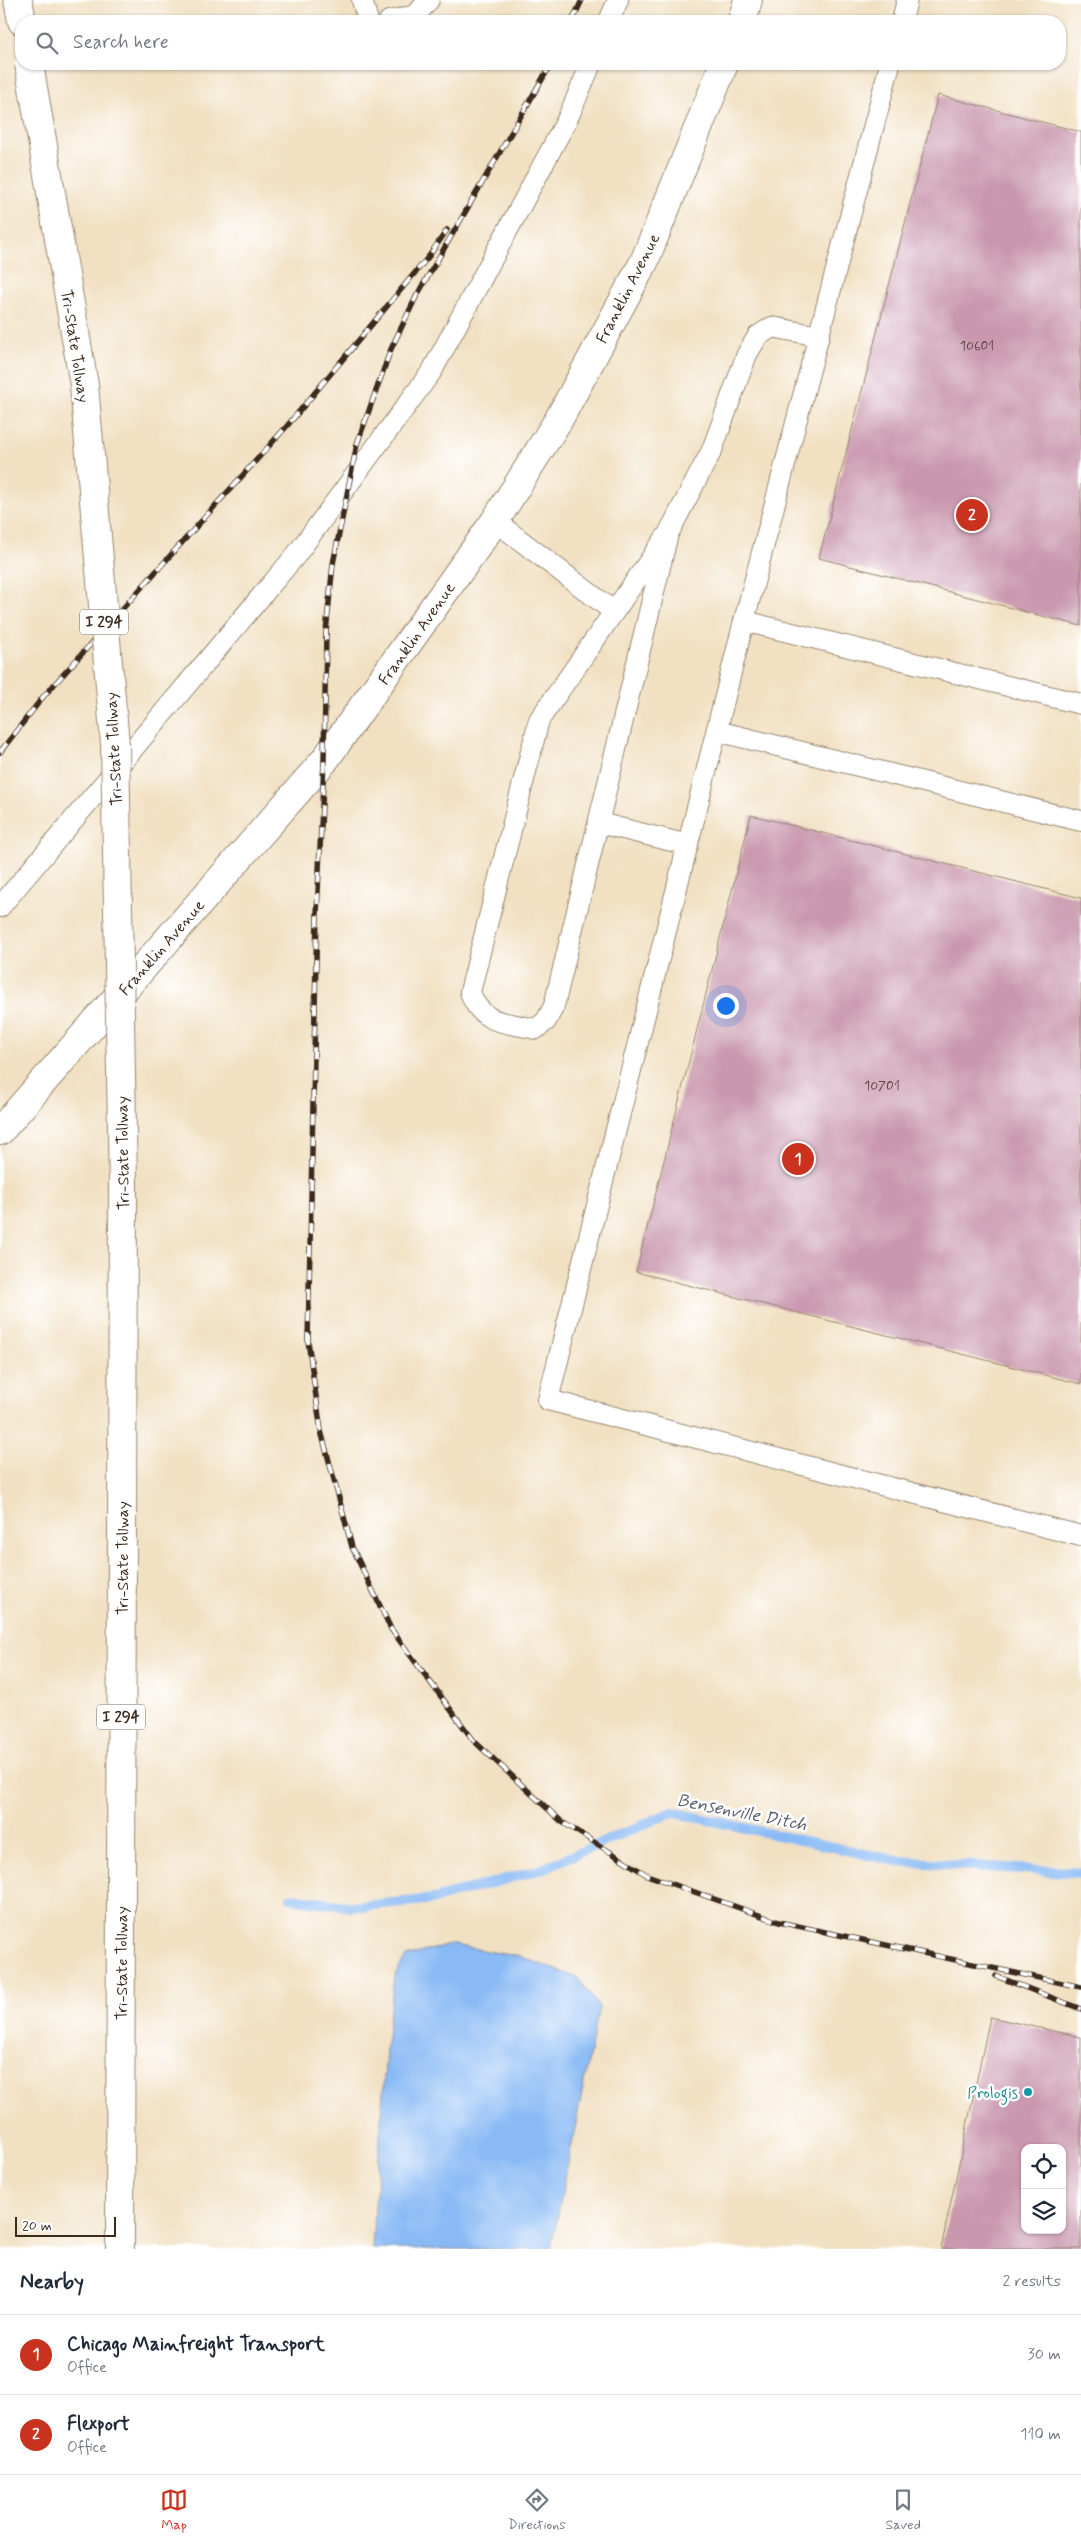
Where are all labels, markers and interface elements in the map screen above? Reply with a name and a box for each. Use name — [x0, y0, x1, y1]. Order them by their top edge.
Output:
search box — [15, 15, 1066, 70]
icon: search — [33, 29, 61, 57]
text: Search here — [73, 30, 169, 55]
street label: Franklin Avenue — [592, 230, 665, 347]
street label: Tri-State Tollway — [55, 288, 94, 404]
house number: 10601 — [960, 337, 994, 355]
pin: 2 — [956, 496, 988, 534]
street label: Franklin Avenue — [374, 578, 461, 689]
road number: I 294 — [80, 610, 128, 634]
street label: Tri-State Tollway — [101, 691, 128, 806]
street label: Franklin Avenue — [115, 895, 210, 1000]
your location — [713, 993, 739, 1019]
house number: 10701 — [864, 1077, 900, 1095]
street label: Tri-State Tollway — [112, 1096, 135, 1210]
pin: 1 — [782, 1140, 814, 1178]
street label: Tri-State Tollway — [113, 1501, 134, 1615]
road number: I 294 — [97, 1704, 145, 1730]
water label: Bensenville Ditch — [675, 1789, 809, 1837]
street label: Tri-State Tollway — [112, 1906, 133, 2020]
place label: Prologis — [967, 2083, 1018, 2105]
marker: Prologis — [1022, 2086, 1034, 2098]
map controls — [1021, 2144, 1066, 2234]
button: locate — [1021, 2144, 1066, 2189]
button: layers — [1021, 2189, 1066, 2234]
scale bar — [15, 2214, 116, 2237]
text: 20 m — [22, 2217, 52, 2235]
text: Nearby — [20, 2268, 84, 2296]
text: 2 results — [1003, 2271, 1061, 2292]
text: Chicago Mainfreight Transport — [67, 2332, 325, 2357]
text: 1 — [32, 2344, 40, 2365]
text: 30 m — [1028, 2344, 1061, 2365]
text: Office — [67, 2357, 107, 2378]
text: Flexport — [67, 2412, 130, 2437]
text: 2 — [32, 2424, 40, 2445]
text: 110 m — [1020, 2424, 1061, 2445]
text: Office — [67, 2437, 107, 2458]
tab: Map — [160, 2486, 188, 2534]
tab: Directions — [508, 2486, 566, 2534]
tab: Saved — [886, 2486, 921, 2534]

